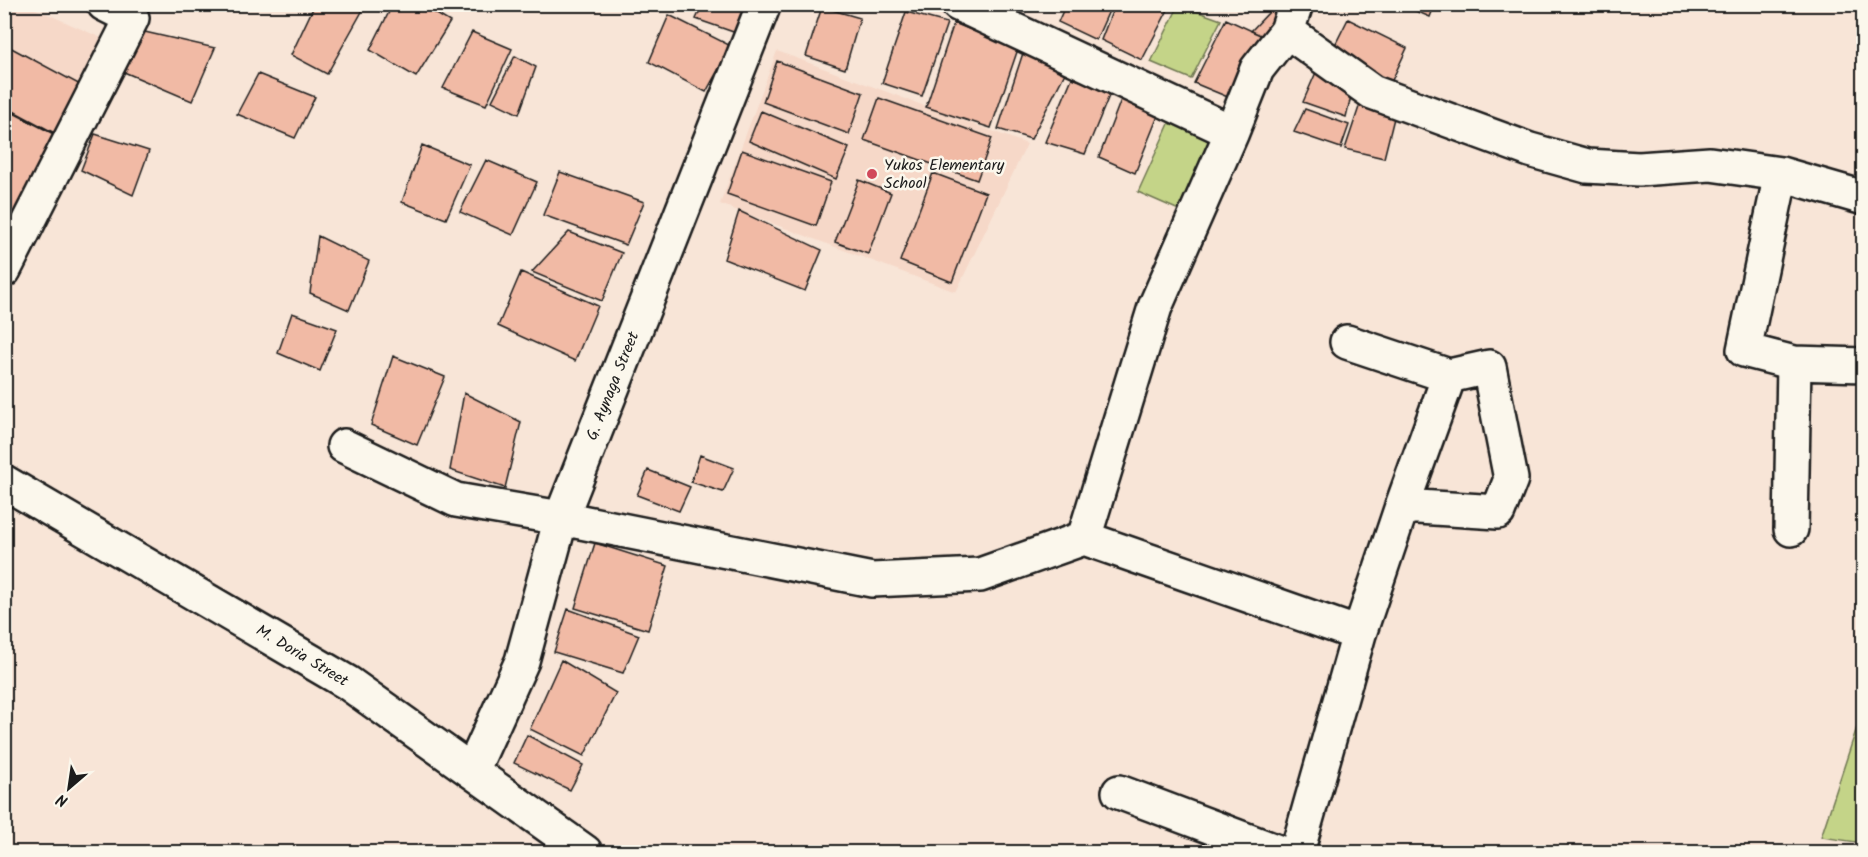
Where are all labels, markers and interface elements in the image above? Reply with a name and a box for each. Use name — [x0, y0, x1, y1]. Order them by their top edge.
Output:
place label: Yukos Elementary School — [884, 153, 1005, 196]
marker: Yukos Elementary School — [865, 167, 879, 181]
street label: G. Aynaga Street — [580, 327, 646, 444]
street label: M. Doria Street — [251, 618, 354, 694]
north arrow — [39, 758, 99, 818]
text: N — [52, 786, 73, 813]

